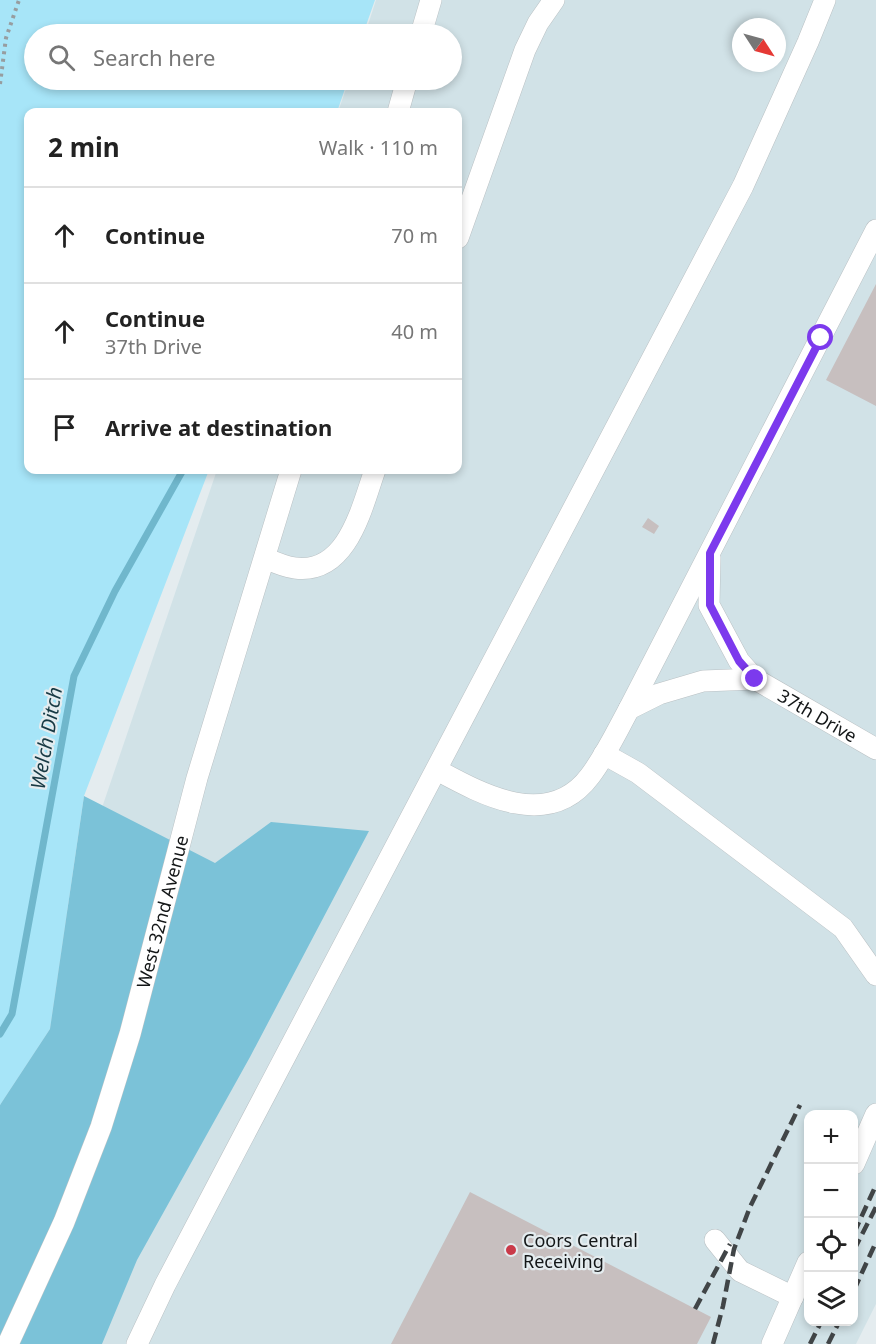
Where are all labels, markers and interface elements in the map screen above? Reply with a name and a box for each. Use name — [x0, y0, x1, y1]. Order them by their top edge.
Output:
north arrow — [732, 18, 786, 72]
search box — [24, 24, 462, 90]
icon: search — [45, 41, 78, 74]
text: Search here — [93, 42, 215, 72]
text: 2 min — [48, 129, 120, 165]
text: Walk · 110 m — [319, 134, 438, 161]
icon: ahead — [48, 219, 81, 252]
text: Continue — [105, 220, 205, 250]
text: 70 m — [391, 222, 438, 249]
text: Continue — [105, 303, 205, 333]
icon: ahead — [48, 315, 81, 348]
text: 40 m — [391, 318, 438, 345]
route start — [807, 324, 833, 350]
text: 37th Drive — [105, 333, 202, 360]
icon: arrive — [48, 411, 81, 444]
text: Arrive at destination — [105, 412, 332, 442]
route end — [741, 665, 767, 691]
street label: 37th Drive — [774, 683, 862, 748]
water label: Welch Ditch — [24, 685, 68, 791]
street label: West 32nd Avenue — [131, 833, 193, 991]
map controls — [804, 1110, 858, 1326]
button: + — [804, 1110, 858, 1164]
button: − — [804, 1164, 858, 1218]
button: locate — [804, 1218, 858, 1272]
place label: Coors Central Receiving — [523, 1228, 638, 1273]
marker: Coors Central Receiving — [504, 1243, 518, 1257]
button: layers — [804, 1272, 858, 1326]

